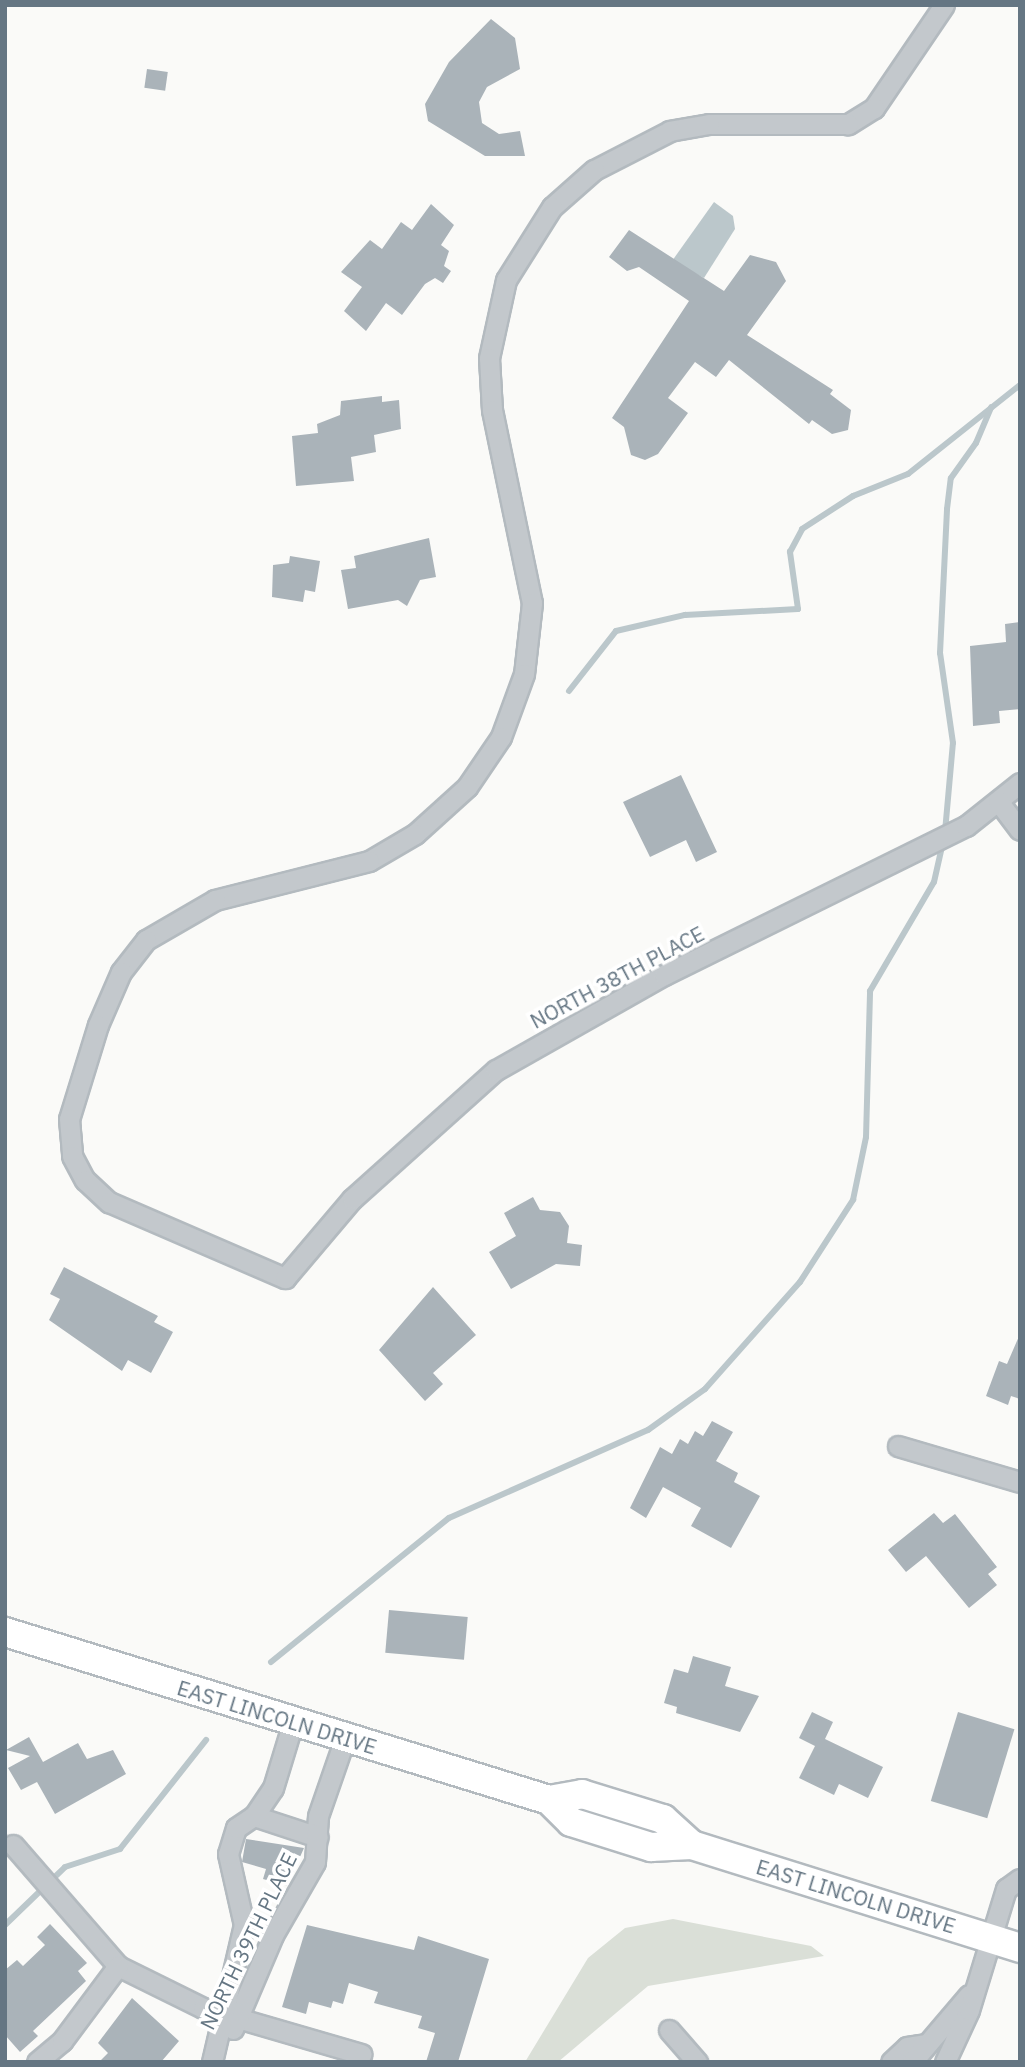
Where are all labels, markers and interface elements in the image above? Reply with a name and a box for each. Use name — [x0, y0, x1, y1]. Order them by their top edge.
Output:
street label: NORTH 38TH PLACE — [526, 920, 708, 1034]
street label: EAST LINCOLN DRIVE — [174, 1675, 380, 1759]
street label: NORTH 39TH PLACE — [194, 1848, 302, 2034]
street label: EAST LINCOLN DRIVE — [753, 1854, 959, 1938]

